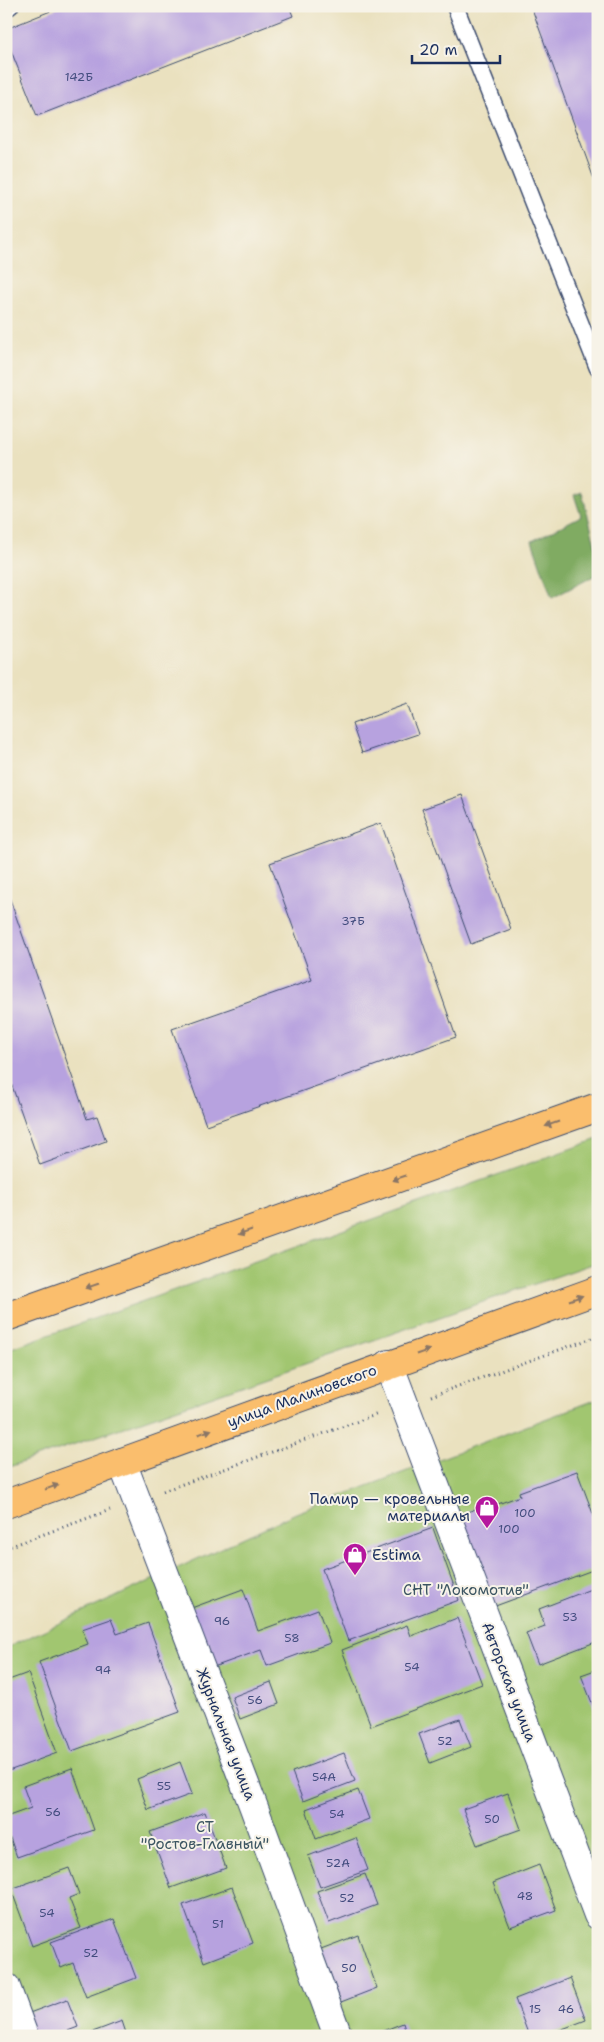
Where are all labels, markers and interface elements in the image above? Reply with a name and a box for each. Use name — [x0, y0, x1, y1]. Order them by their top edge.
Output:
scale bar — [412, 32, 499, 64]
text: 20 m — [419, 40, 458, 60]
house number: 142Б — [65, 69, 93, 85]
house number: 37Б — [341, 913, 365, 929]
one-way arrow — [544, 1120, 559, 1128]
one-way arrow — [391, 1175, 406, 1182]
one-way arrow — [238, 1229, 253, 1236]
one-way arrow — [84, 1282, 99, 1290]
one-way arrow — [569, 1294, 584, 1301]
one-way arrow — [416, 1348, 431, 1356]
street label: улица Малиновского — [225, 1360, 379, 1432]
one-way arrow — [198, 1428, 213, 1436]
one-way arrow — [45, 1483, 60, 1491]
place label: Памир — кровельные материалы — [310, 1489, 470, 1526]
shop icon: Памир — кровельные материалы — [474, 1495, 500, 1529]
house number: 100 — [514, 1505, 536, 1521]
house number: 100 — [498, 1521, 520, 1537]
shop icon: Estima — [342, 1542, 368, 1576]
place label: Estima — [372, 1545, 421, 1565]
park label: СНТ "Локомотив" — [403, 1580, 529, 1600]
house number: 53 — [562, 1609, 578, 1625]
house number: 96 — [214, 1613, 230, 1629]
street label: Авторская улица — [477, 1619, 541, 1745]
house number: 58 — [284, 1630, 300, 1646]
house number: 54 — [404, 1659, 420, 1675]
house number: 94 — [95, 1662, 111, 1678]
street label: Журнальная улица — [191, 1665, 261, 1804]
house number: 56 — [247, 1692, 263, 1708]
house number: 52 — [437, 1733, 453, 1749]
house number: 54А — [312, 1769, 336, 1785]
house number: 55 — [157, 1778, 171, 1794]
house number: 56 — [45, 1804, 61, 1820]
house number: 54 — [329, 1806, 345, 1822]
house number: 50 — [484, 1811, 500, 1827]
park label: СТ "Ростов-Главный" — [141, 1817, 269, 1854]
house number: 52А — [326, 1855, 350, 1871]
house number: 48 — [517, 1888, 533, 1904]
house number: 52 — [339, 1890, 355, 1906]
house number: 54 — [39, 1905, 55, 1921]
house number: 51 — [212, 1916, 224, 1932]
house number: 52 — [83, 1945, 99, 1961]
house number: 50 — [341, 1960, 357, 1976]
house number: 15 — [529, 2001, 541, 2017]
house number: 46 — [558, 2001, 574, 2017]

